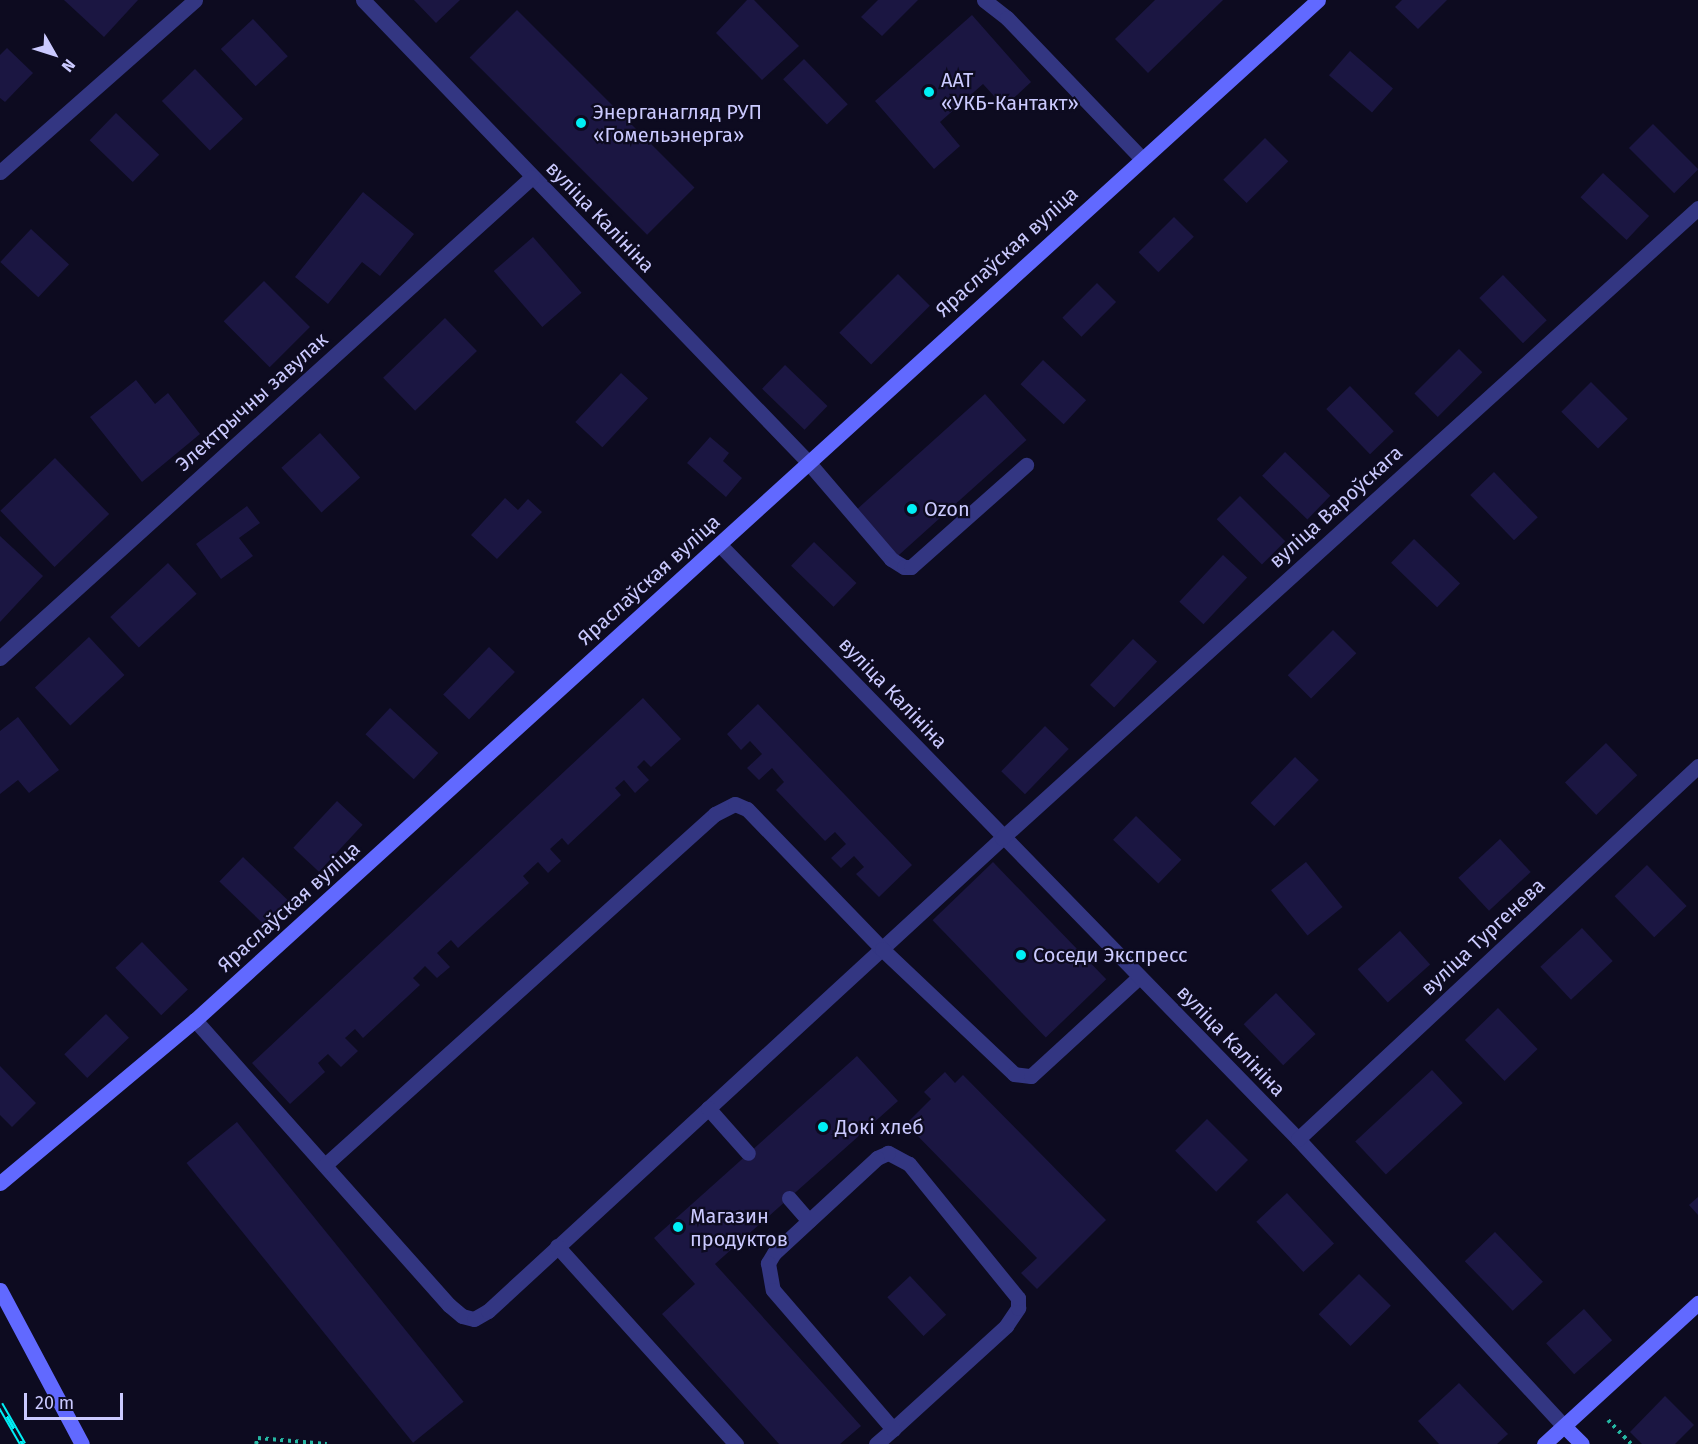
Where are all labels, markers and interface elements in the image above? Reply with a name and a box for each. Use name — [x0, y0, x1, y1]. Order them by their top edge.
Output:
north arrow — [24, 24, 84, 84]
text: N — [58, 56, 79, 76]
place label: ААТ «УКБ-Кантакт» — [941, 68, 1079, 115]
marker: ААТ «УКБ-Кантакт» — [922, 85, 936, 99]
place label: Энерганагляд РУП «Гомельэнерга» — [593, 100, 762, 147]
marker: Энерганагляд РУП «Гомельэнерга» — [574, 116, 588, 130]
street label: вуліца Калініна — [541, 156, 659, 278]
street label: Яраслаўская вуліца — [931, 182, 1083, 322]
street label: Электрычны завулак — [171, 328, 333, 476]
street label: вуліца Вароўскага — [1264, 441, 1408, 573]
place label: Ozon — [924, 497, 970, 521]
marker: Ozon — [905, 502, 919, 516]
street label: Яраслаўская вуліца — [573, 510, 725, 650]
street label: вуліца Калініна — [834, 632, 952, 754]
street label: Яраслаўская вуліца — [213, 837, 365, 977]
street label: вуліца Тургенева — [1416, 873, 1550, 1001]
place label: Соседи Экспресс — [1033, 943, 1188, 967]
marker: Соседи Экспресс — [1014, 948, 1028, 962]
street label: вуліца Калініна — [1172, 980, 1290, 1102]
place label: Докі хлеб — [835, 1115, 924, 1139]
marker: Докі хлеб — [816, 1120, 830, 1134]
place label: Магазин продуктов — [690, 1204, 788, 1251]
marker: Магазин продуктов — [671, 1220, 685, 1234]
scale bar — [27, 1381, 126, 1419]
text: 20 m — [35, 1392, 74, 1414]

